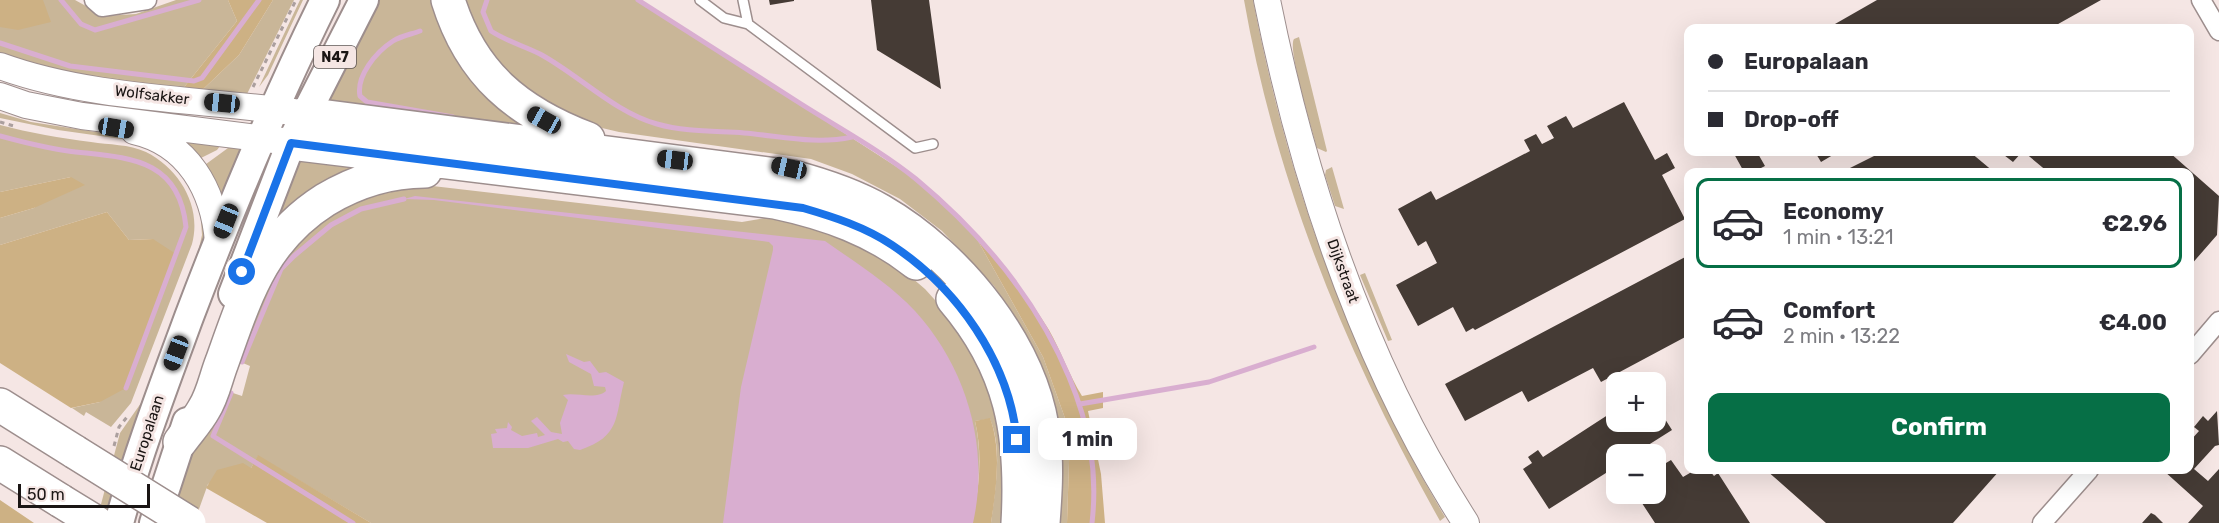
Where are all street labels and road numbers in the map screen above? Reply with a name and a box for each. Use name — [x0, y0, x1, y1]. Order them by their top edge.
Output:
road number: N47 — [314, 46, 356, 68]
street label: Wolfsakker — [114, 82, 191, 109]
street label: Dijkstraat — [1323, 237, 1363, 306]
street label: Europalaan — [126, 393, 168, 473]

